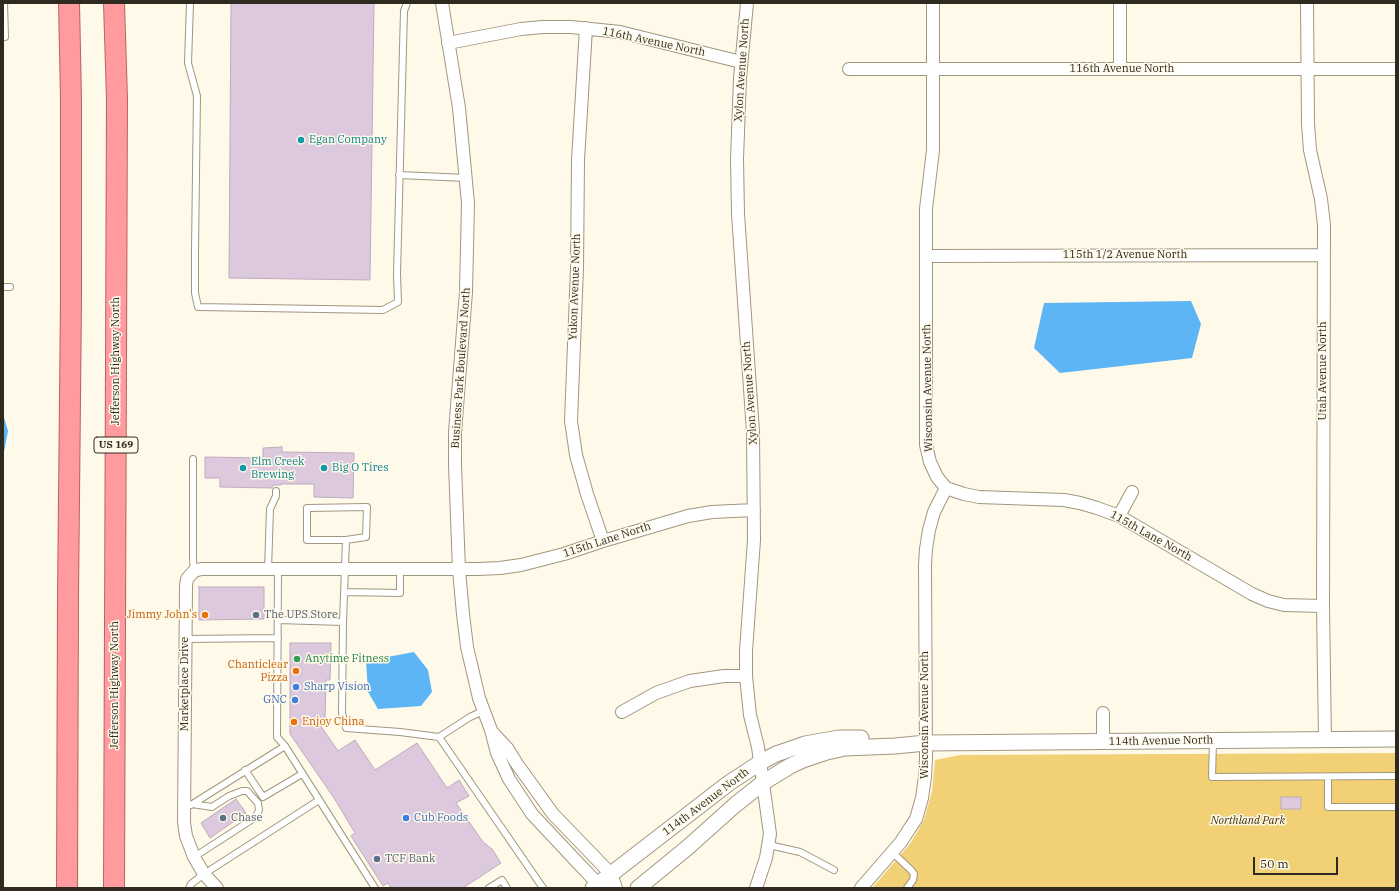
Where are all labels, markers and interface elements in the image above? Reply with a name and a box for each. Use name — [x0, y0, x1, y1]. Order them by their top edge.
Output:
street label: Xylon Avenue North — [732, 18, 752, 122]
street label: 116th Avenue North — [601, 25, 707, 59]
street label: 116th Avenue North — [1070, 62, 1174, 76]
place label: Egan Company — [309, 133, 387, 147]
marker: Egan Company — [296, 135, 306, 145]
street label: Yukon Avenue North — [567, 233, 583, 341]
street label: 115th 1/2 Avenue North — [1063, 248, 1187, 262]
street label: Business Park Boulevard North — [449, 287, 473, 449]
street label: Jefferson Highway North — [109, 297, 123, 425]
street label: Utah Avenue North — [1316, 321, 1330, 421]
street label: Wisconsin Avenue North — [920, 324, 936, 452]
street label: Xylon Avenue North — [740, 341, 760, 445]
road number: US 169 — [94, 437, 138, 453]
place label: Elm Creek Brewing — [251, 455, 304, 481]
place label: Big O Tires — [332, 461, 389, 475]
marker: Elm Creek Brewing — [238, 463, 248, 473]
marker: Big O Tires — [319, 463, 329, 473]
street label: 115th Lane North — [1108, 508, 1194, 564]
street label: 115th Lane North — [561, 520, 653, 560]
place label: Jimmy John's — [127, 608, 197, 622]
place label: The UPS Store — [264, 608, 338, 622]
marker: Jimmy John's — [200, 610, 210, 620]
marker: The UPS Store — [251, 610, 261, 620]
street label: Jefferson Highway North — [108, 621, 122, 749]
street label: Marketplace Drive — [178, 637, 192, 731]
street label: Wisconsin Avenue North — [918, 651, 932, 779]
place label: Anytime Fitness — [305, 652, 389, 666]
marker: Anytime Fitness — [292, 654, 302, 664]
place label: Chanticlear Pizza — [228, 658, 288, 684]
marker: Chanticlear Pizza — [291, 666, 301, 676]
place label: Sharp Vision — [304, 680, 370, 694]
marker: Sharp Vision — [291, 682, 301, 692]
place label: GNC — [263, 693, 287, 707]
marker: GNC — [290, 695, 300, 705]
place label: Enjoy China — [302, 715, 364, 729]
marker: Enjoy China — [289, 717, 299, 727]
street label: 114th Avenue North — [1109, 733, 1213, 749]
street label: 114th Avenue North — [660, 765, 752, 839]
place label: Chase — [231, 811, 262, 825]
place label: Cub Foods — [414, 811, 468, 825]
marker: Chase — [218, 813, 228, 823]
marker: Cub Foods — [401, 813, 411, 823]
park label: Northland Park — [1211, 814, 1285, 828]
scale bar — [1255, 849, 1340, 875]
place label: TCF Bank — [385, 852, 435, 866]
marker: TCF Bank — [372, 854, 382, 864]
text: 50 m — [1260, 856, 1289, 871]

